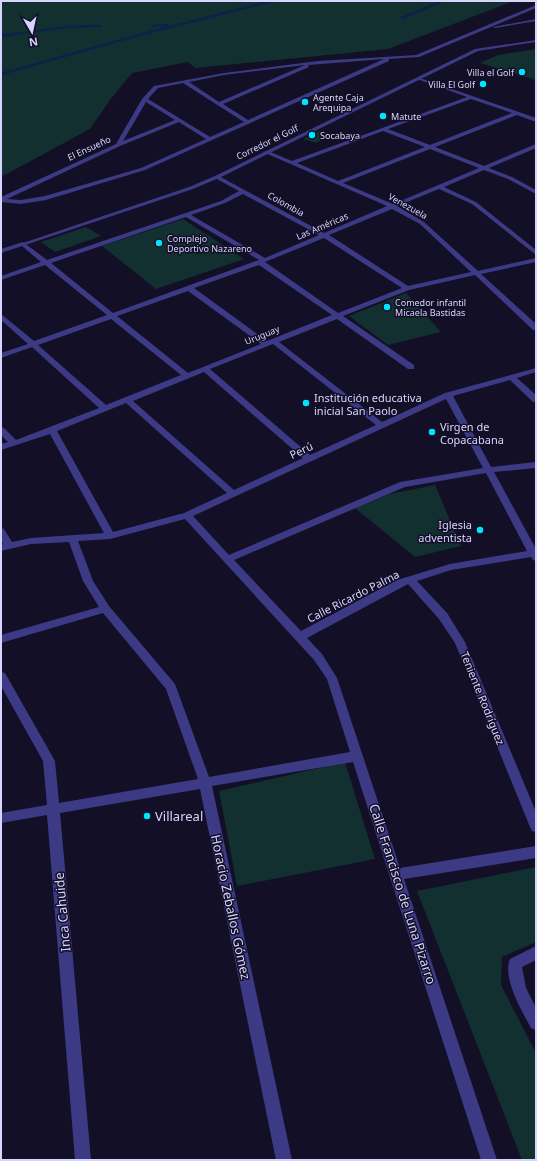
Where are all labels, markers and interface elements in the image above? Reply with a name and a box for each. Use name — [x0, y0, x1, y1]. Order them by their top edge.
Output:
north arrow — [12, 12, 52, 52]
text: N — [28, 34, 39, 50]
place label: Villa el Golf — [467, 66, 515, 79]
marker: Villa el Golf — [517, 67, 527, 77]
place label: Villa El Golf — [428, 78, 476, 91]
marker: Villa El Golf — [478, 79, 488, 89]
place label: Agente Caja Arequipa — [313, 91, 364, 114]
marker: Agente Caja Arequipa — [300, 97, 310, 107]
place label: Matute — [391, 110, 421, 123]
marker: Matute — [378, 111, 388, 121]
street label: Corredor el Golf — [234, 121, 301, 163]
place label: Socabaya — [320, 129, 360, 142]
marker: Socabaya — [307, 130, 317, 140]
street label: El Ensueño — [65, 132, 113, 164]
street label: Colombia — [265, 189, 307, 219]
street label: Venezuela — [386, 190, 430, 222]
street label: Las Américas — [294, 209, 350, 243]
place label: Complejo Deportivo Nazareno — [167, 232, 252, 255]
marker: Complejo Deportivo Nazareno — [154, 238, 164, 248]
place label: Comedor infantil Micaela Bastidas — [395, 296, 466, 319]
marker: Comedor infantil Micaela Bastidas — [382, 302, 392, 312]
street label: Uruguay — [243, 322, 282, 348]
place label: Institución educativa inicial San Paolo — [314, 390, 422, 418]
marker: Institución educativa inicial San Paolo — [301, 398, 311, 408]
place label: Virgen de Copacabana — [440, 419, 504, 447]
marker: Virgen de Copacabana — [427, 427, 437, 437]
street label: Perú — [287, 438, 315, 462]
place label: Iglesia adventista — [418, 517, 472, 545]
marker: Iglesia adventista — [475, 525, 485, 535]
street label: Calle Ricardo Palma — [304, 566, 402, 626]
street label: Teniente Rodríguez — [457, 649, 509, 747]
street label: Calle Francisco de Luna Pizarro — [365, 802, 441, 987]
place label: Villareal — [155, 807, 203, 825]
marker: Villareal — [142, 811, 152, 821]
street label: Horacio Zeballos Gómez — [207, 833, 255, 981]
street label: Inca Cahuide — [50, 872, 74, 952]

